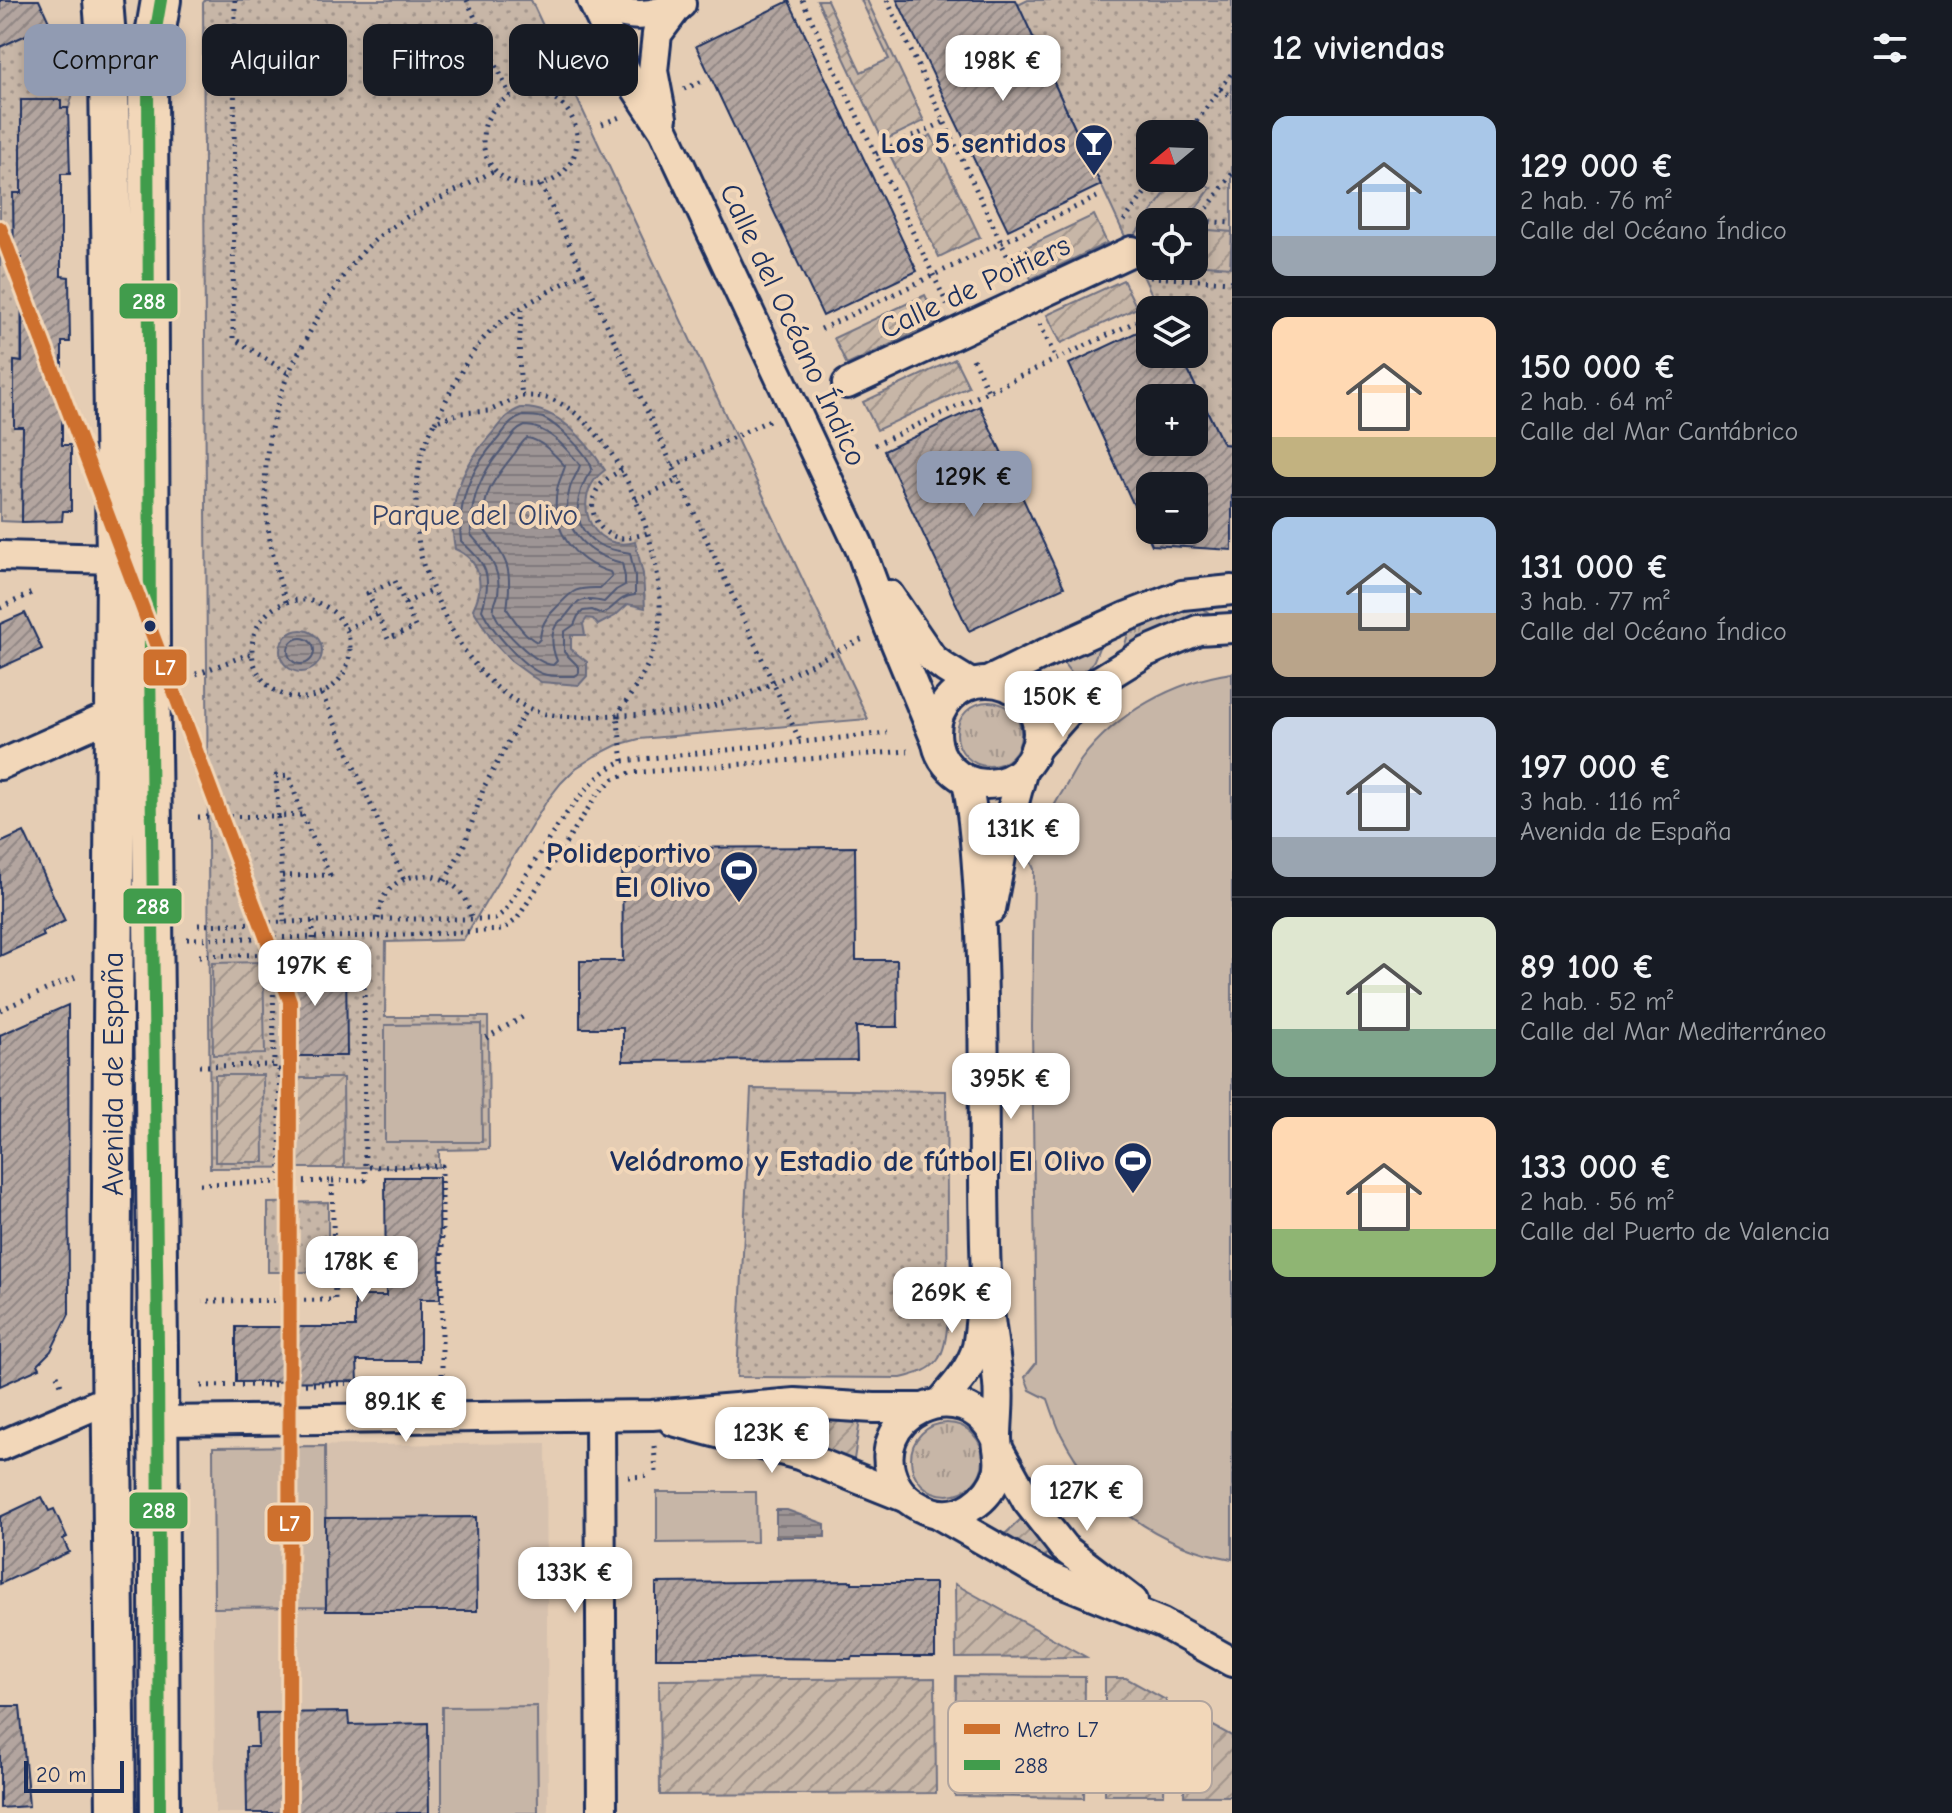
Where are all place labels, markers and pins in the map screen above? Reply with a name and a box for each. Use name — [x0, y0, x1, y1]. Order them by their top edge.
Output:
pin: 198K € — [938, 35, 1068, 103]
bar icon: Los 5 sentidos — [1073, 122, 1115, 177]
place label: Los 5 sentidos — [880, 126, 1066, 161]
pin: 129K € — [909, 451, 1039, 519]
unlabelled marker — [142, 618, 158, 634]
pin: 150K € — [998, 671, 1128, 739]
pin: 131K € — [959, 803, 1089, 871]
place label: Polideportivo El Olivo — [546, 836, 711, 905]
sports icon: Polideportivo El Olivo — [718, 849, 760, 904]
pin: 197K € — [250, 940, 380, 1008]
pin: 395K € — [946, 1053, 1076, 1121]
sports icon: Velódromo y Estadio de fútbol El Olivo — [1112, 1140, 1154, 1195]
place label: Velódromo y Estadio de fútbol El Olivo — [610, 1144, 1105, 1179]
pin: 178K € — [297, 1236, 427, 1304]
pin: 269K € — [887, 1267, 1017, 1335]
pin: 89.1K € — [332, 1376, 480, 1444]
pin: 123K € — [707, 1407, 837, 1475]
pin: 127K € — [1022, 1465, 1152, 1533]
pin: 133K € — [510, 1547, 640, 1615]

